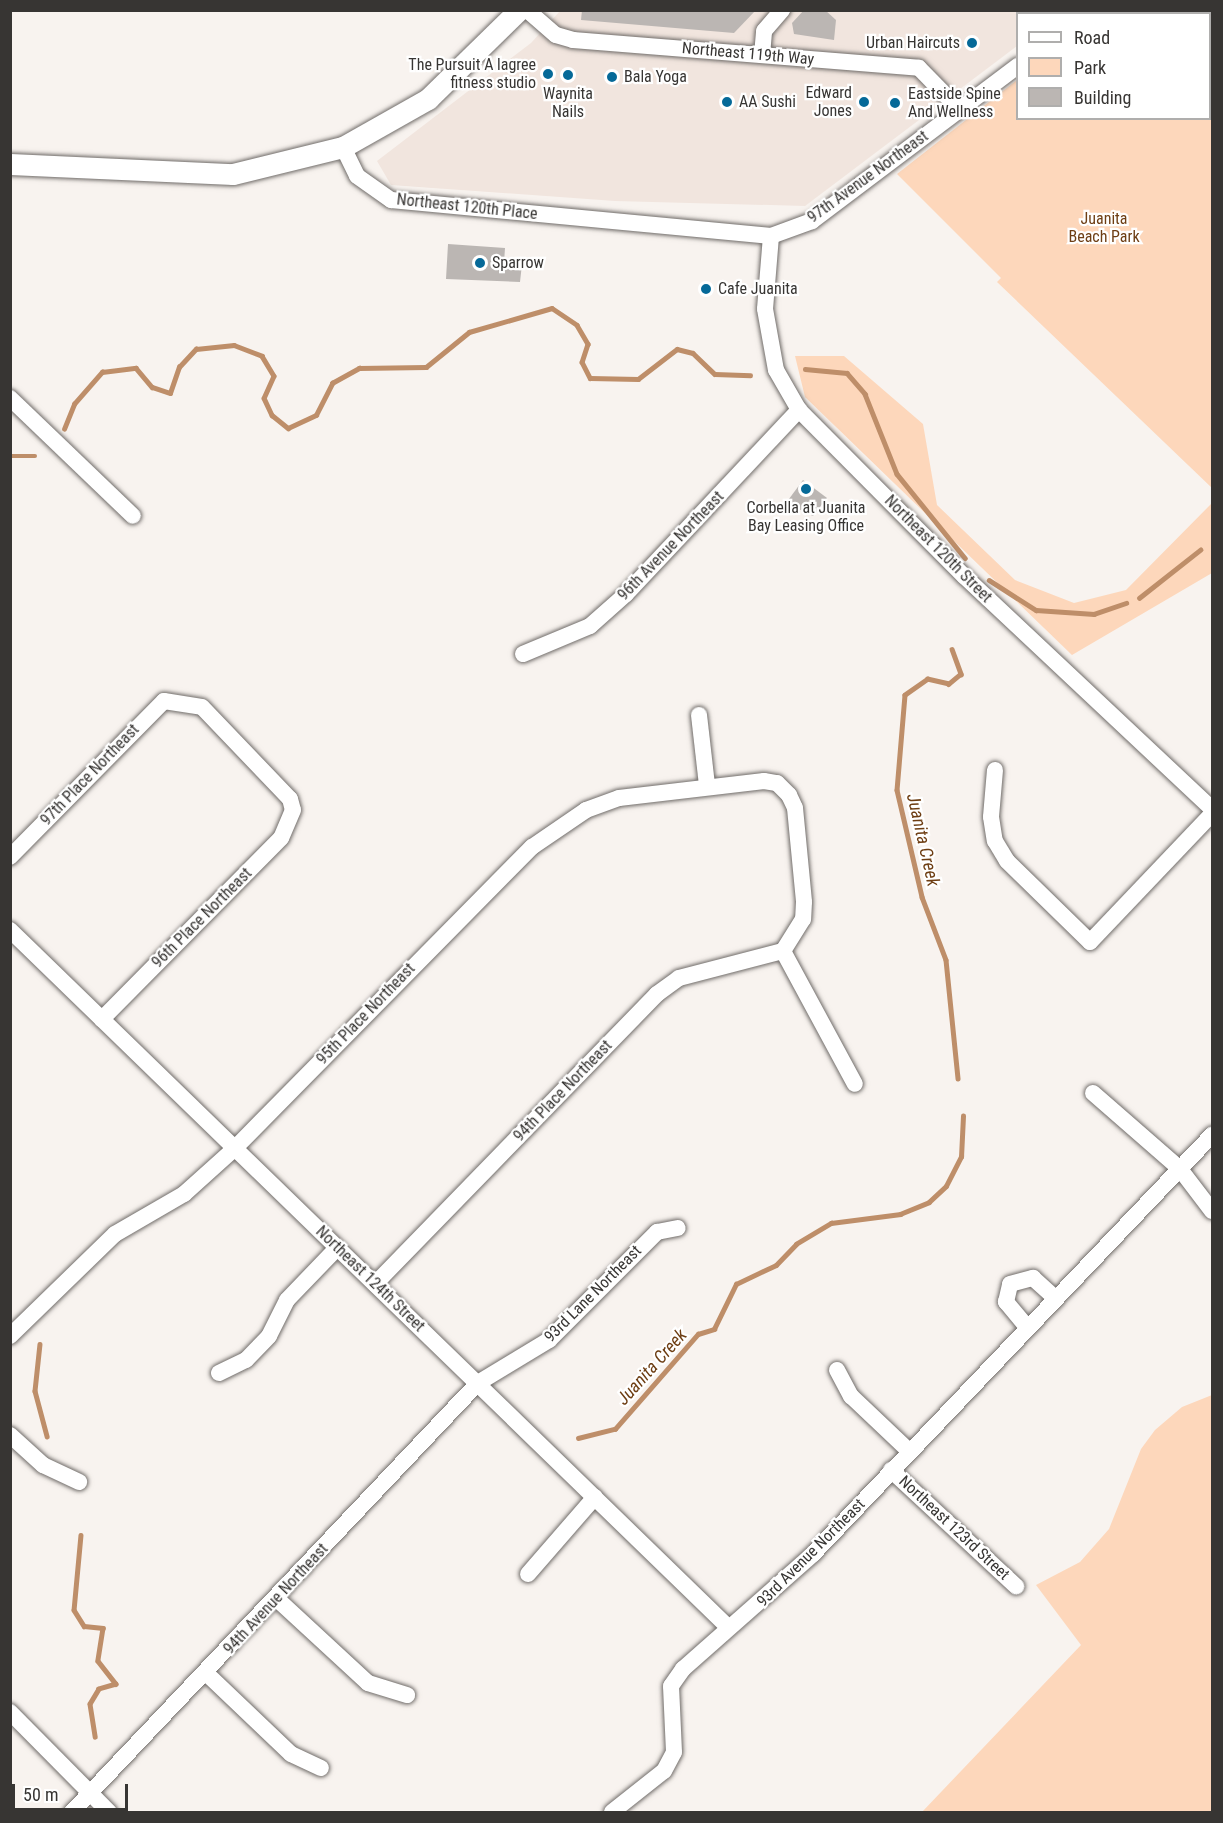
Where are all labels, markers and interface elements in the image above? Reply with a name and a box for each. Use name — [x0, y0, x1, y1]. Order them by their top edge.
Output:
legend — [1016, 12, 1211, 120]
text: Road — [1074, 27, 1110, 48]
place label: Urban Haircuts — [866, 33, 960, 53]
marker: Urban Haircuts — [965, 36, 979, 50]
street label: Northeast 119th Way — [681, 39, 815, 69]
place label: The Pursuit A lagree fitness studio — [408, 55, 536, 93]
text: Park — [1074, 57, 1106, 78]
marker: The Pursuit A lagree fitness studio — [541, 67, 555, 81]
place label: Bala Yoga — [624, 67, 687, 87]
marker: Waynita Nails — [561, 68, 575, 82]
marker: Bala Yoga — [605, 70, 619, 84]
place label: Edward Jones — [806, 83, 852, 121]
place label: Waynita Nails — [543, 84, 593, 122]
place label: Eastside Spine And Wellness — [908, 84, 1001, 122]
text: Building — [1074, 87, 1131, 108]
place label: AA Sushi — [739, 92, 796, 112]
marker: Eastside Spine And Wellness — [886, 94, 904, 112]
marker: AA Sushi — [720, 95, 734, 109]
marker: Edward Jones — [857, 95, 871, 109]
street label: 97th Avenue Northeast — [804, 127, 932, 227]
street label: Northeast 120th Place — [396, 190, 538, 224]
park label: Juanita Beach Park — [1068, 209, 1140, 247]
place label: Sparrow — [492, 253, 544, 273]
marker: Sparrow — [473, 256, 487, 270]
place label: Cafe Juanita — [718, 279, 798, 299]
marker: Cafe Juanita — [699, 282, 713, 296]
marker: Corbella at Juanita Bay Leasing Office — [799, 482, 813, 496]
street label: 96th Avenue Northeast — [614, 487, 728, 605]
street label: Northeast 120th Street — [880, 491, 996, 607]
place label: Corbella at Juanita Bay Leasing Office — [746, 498, 866, 536]
street label: 97th Place Northeast — [37, 720, 143, 830]
water label: Juanita Creek — [902, 791, 944, 889]
street label: 96th Place Northeast — [148, 864, 256, 972]
street label: 95th Place Northeast — [313, 959, 419, 1069]
street label: 94th Place Northeast — [510, 1036, 616, 1146]
street label: Northeast 124th Street — [312, 1222, 428, 1336]
street label: 93rd Lane Northeast — [541, 1242, 645, 1346]
water label: Juanita Creek — [612, 1325, 692, 1409]
street label: Northeast 123rd Street — [895, 1472, 1013, 1584]
street label: 93rd Avenue Northeast — [753, 1495, 869, 1611]
street label: 94th Avenue Northeast — [220, 1540, 332, 1658]
scale bar — [15, 1772, 130, 1810]
text: 50 m — [23, 1784, 58, 1805]

